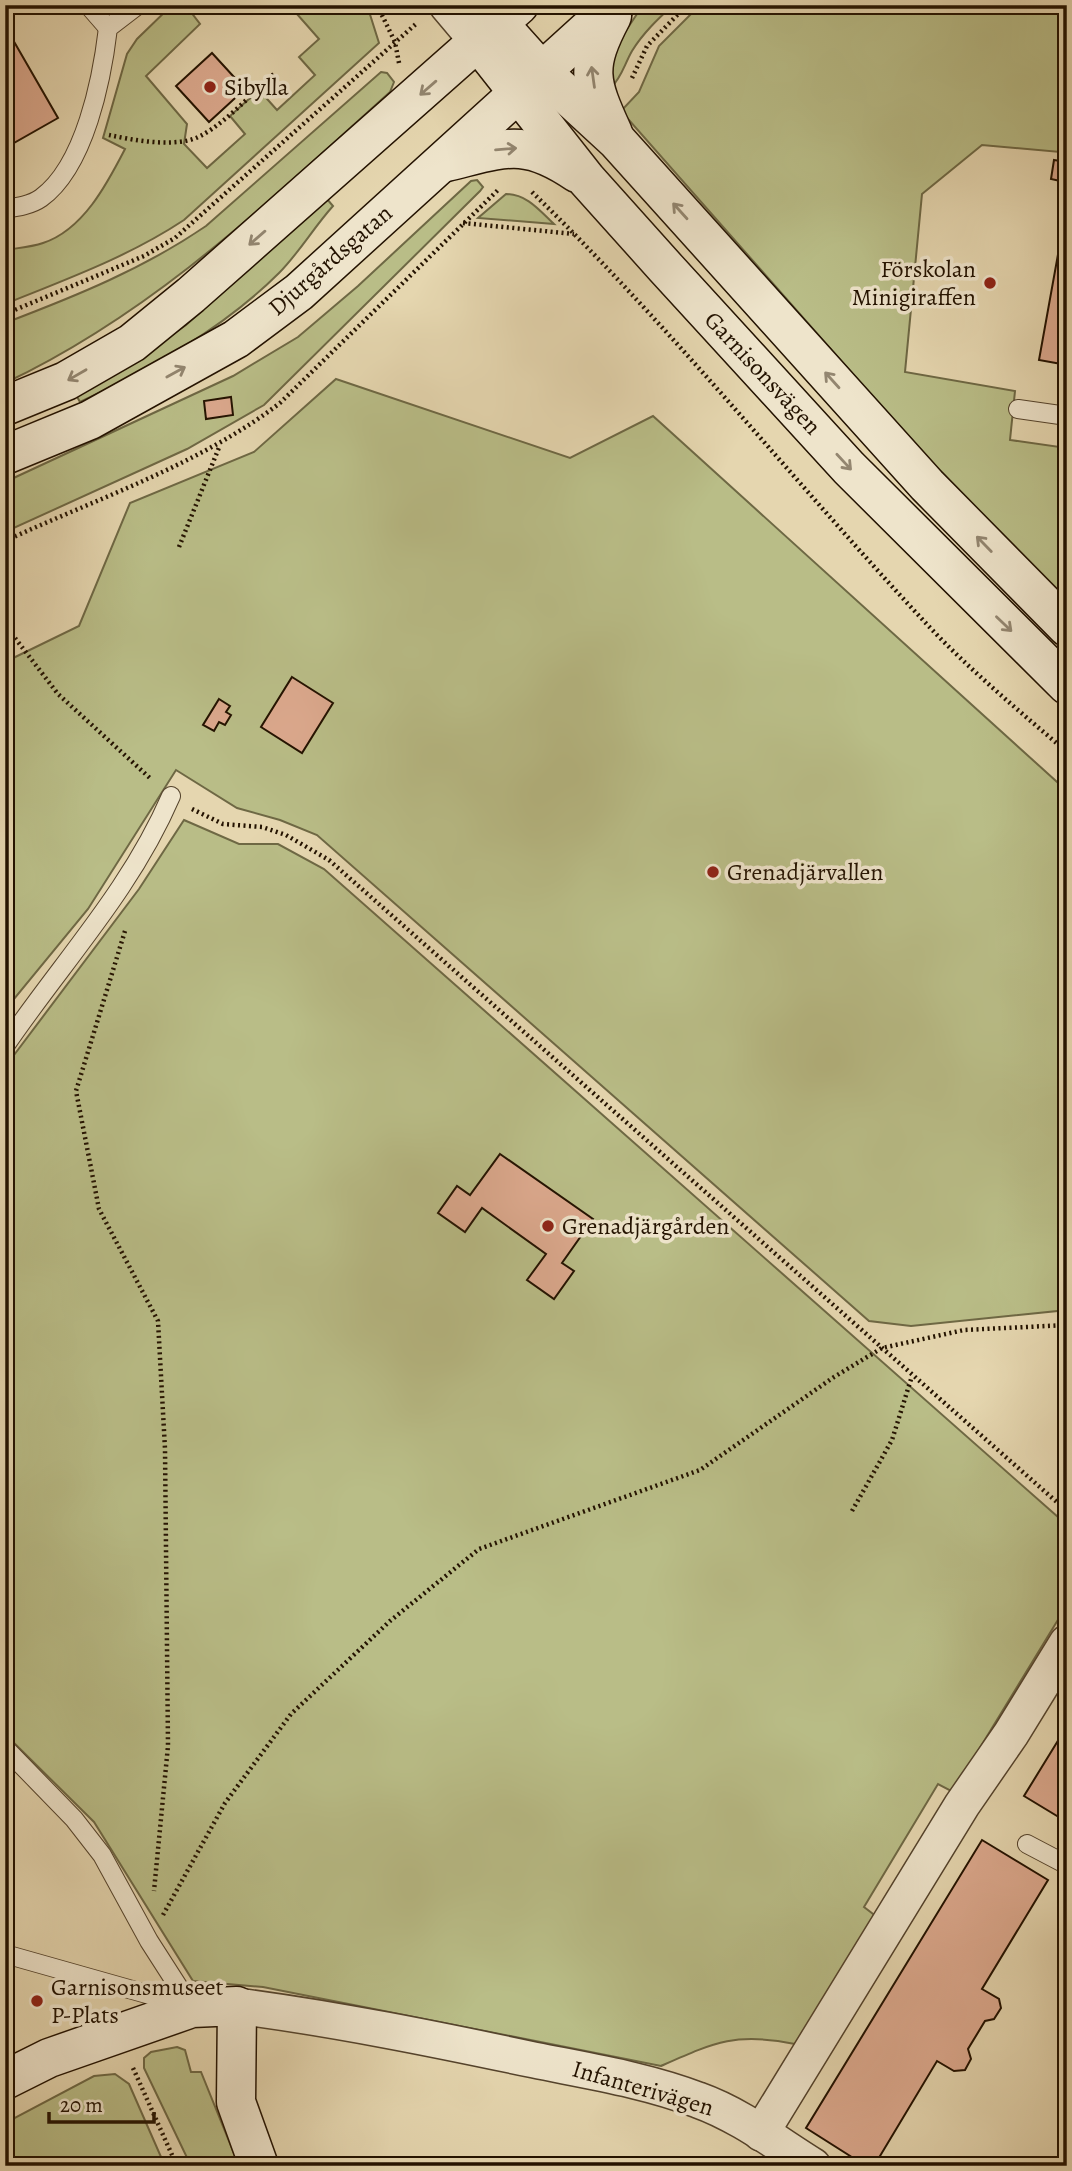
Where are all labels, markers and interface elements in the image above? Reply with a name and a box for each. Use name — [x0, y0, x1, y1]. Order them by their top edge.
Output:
one-way arrow — [586, 66, 599, 89]
place label: Sibylla — [224, 71, 289, 103]
marker: Sibylla — [202, 79, 218, 95]
one-way arrow — [419, 80, 437, 96]
one-way arrow — [494, 142, 517, 155]
street label: Djurgårdsgatan — [261, 197, 399, 323]
one-way arrow — [672, 202, 688, 220]
one-way arrow — [248, 230, 266, 246]
place label: Förskolan Minigiraffen — [852, 253, 976, 313]
marker: Förskolan Minigiraffen — [982, 275, 998, 291]
street label: Garnisonsvägen — [697, 304, 829, 442]
one-way arrow — [166, 365, 186, 379]
one-way arrow — [67, 368, 87, 382]
one-way arrow — [824, 371, 840, 389]
one-way arrow — [835, 453, 852, 470]
one-way arrow — [975, 536, 992, 553]
one-way arrow — [995, 615, 1012, 632]
place label: Grenadjärvallen — [727, 856, 883, 888]
marker: Grenadjärvallen — [705, 864, 721, 880]
place label: Grenadjärgården — [562, 1210, 729, 1242]
marker: Grenadjärgården — [540, 1218, 556, 1234]
place label: Garnisonsmuseet P-Plats — [51, 1971, 224, 2031]
marker: Garnisonsmuseet P-Plats — [29, 1993, 45, 2009]
street label: Infanterivägen — [569, 2053, 717, 2123]
scale bar — [49, 2080, 154, 2124]
text: 20 m — [60, 2091, 103, 2119]

